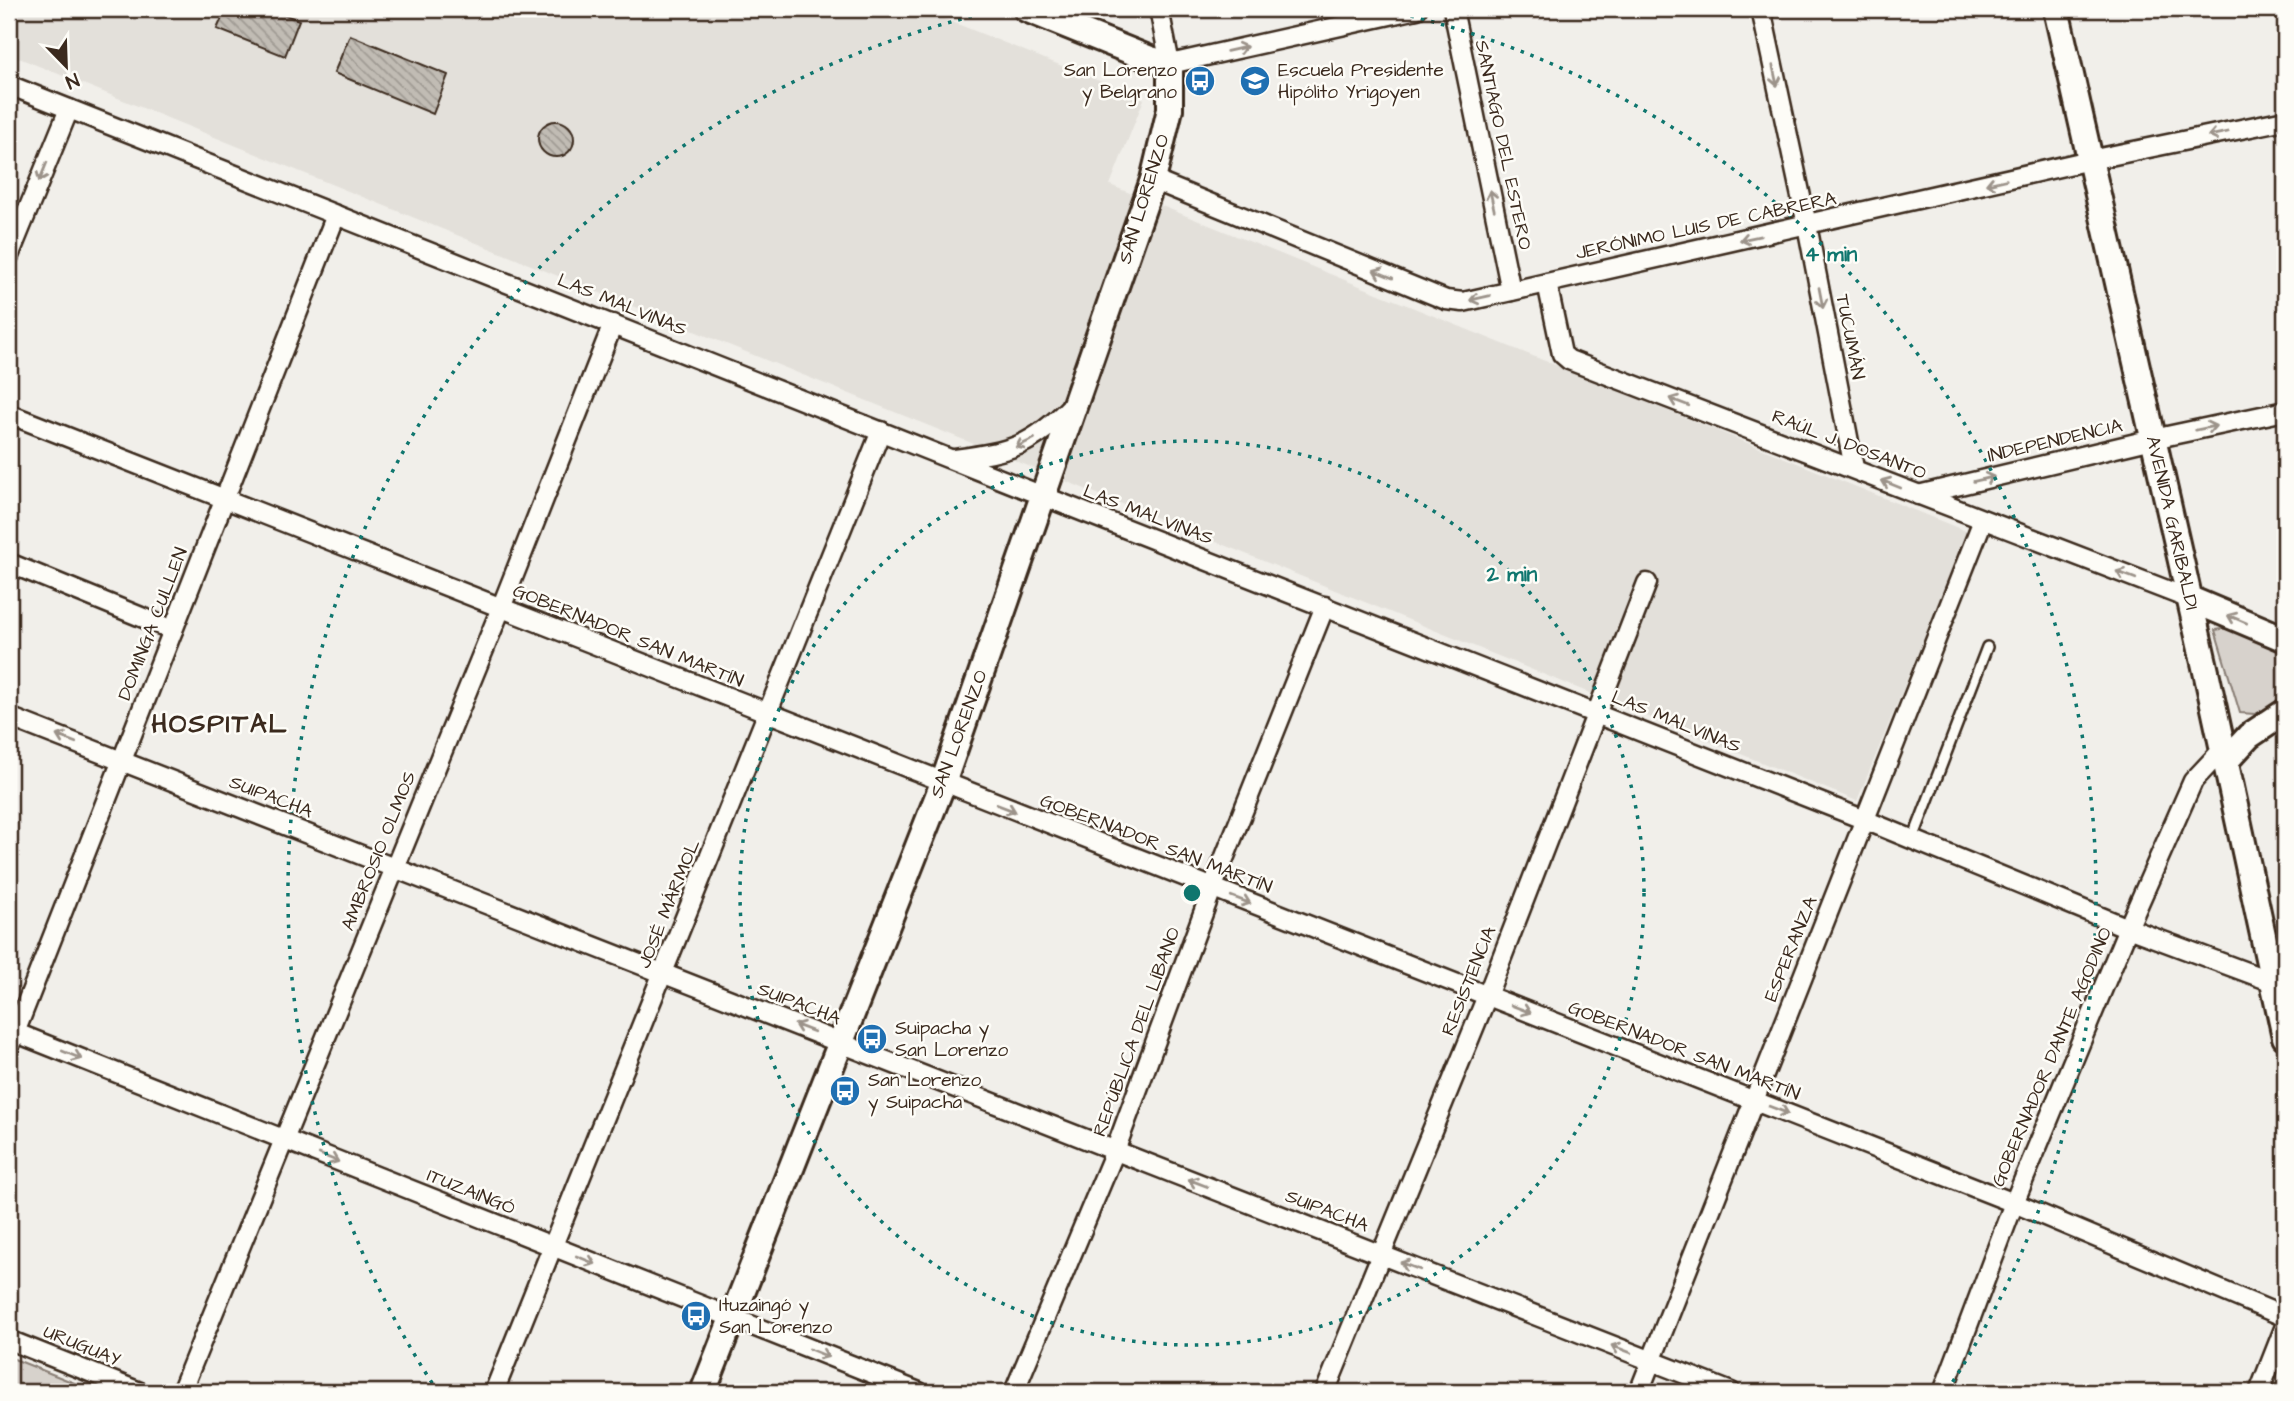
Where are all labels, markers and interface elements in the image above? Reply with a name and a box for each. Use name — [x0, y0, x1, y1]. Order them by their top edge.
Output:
north arrow — [32, 32, 102, 102]
street label: SANTIAGO DEL ESTERO — [1468, 38, 1538, 253]
one-way arrow — [1225, 42, 1248, 55]
place label: San Lorenzo y Belgrano — [1064, 57, 1177, 107]
place label: Escuela Presidente Hipólito Yrigoyen — [1278, 57, 1444, 107]
bus stop icon: San Lorenzo y Belgrano — [1183, 64, 1217, 98]
school or university icon: Escuela Presidente Hipólito Yrigoyen — [1238, 64, 1272, 98]
one-way arrow — [1770, 64, 1783, 86]
text: N — [61, 66, 83, 95]
one-way arrow — [2207, 128, 2230, 141]
street label: SAN LORENZO — [1111, 131, 1177, 267]
one-way arrow — [36, 160, 49, 182]
one-way arrow — [1985, 176, 2008, 189]
street label: JERÓNIMO LUIS DE CABRERA — [1573, 185, 1839, 267]
one-way arrow — [1485, 189, 1499, 212]
one-way arrow — [1739, 232, 1762, 245]
text: 4 min — [1805, 240, 1858, 269]
street label: LAS MALVINAS — [553, 267, 691, 343]
one-way arrow — [1373, 267, 1395, 280]
one-way arrow — [1815, 286, 1828, 309]
one-way arrow — [1469, 292, 1492, 305]
street label: TUCUMÁN — [1829, 292, 1872, 382]
one-way arrow — [1668, 394, 1690, 407]
street label: RAÚL J. DOSANTO — [1768, 403, 1930, 487]
street label: INDEPENDENCIA — [1985, 412, 2125, 470]
one-way arrow — [2194, 420, 2217, 434]
street label: AVENIDA GARIBALDI — [2139, 433, 2205, 613]
one-way arrow — [1015, 437, 1036, 450]
one-way arrow — [1972, 472, 1995, 485]
one-way arrow — [1880, 476, 1902, 489]
street label: LAS MALVINAS — [1079, 478, 1217, 552]
street label: DOMINGA CULLEN — [111, 543, 195, 704]
text: 2 min — [1486, 560, 1538, 589]
one-way arrow — [2115, 567, 2137, 580]
street label: GOBERNADOR SAN MARTÍN — [509, 577, 747, 695]
one-way arrow — [2227, 611, 2249, 624]
street label: SAN LORENZO — [923, 666, 995, 802]
street label: LAS MALVINAS — [1607, 684, 1745, 760]
district label: HOSPITAL — [151, 706, 289, 742]
one-way arrow — [55, 732, 77, 745]
street label: AMBROSIO OLMOS — [335, 767, 423, 935]
street label: SUIPACHA — [225, 769, 317, 825]
street label: GOBERNADOR SAN MARTÍN — [1036, 787, 1276, 901]
one-way arrow — [995, 802, 1017, 815]
street label: JOSÉ MÁRMOL — [631, 835, 707, 973]
centre of rings — [1180, 881, 1204, 905]
street label: ESPERANZA — [1758, 892, 1824, 1006]
one-way arrow — [1229, 894, 1251, 907]
street label: RESISTENCIA — [1435, 922, 1503, 1040]
street label: REPÚBLICA DEL LÍBANO — [1087, 923, 1188, 1140]
street label: GOBERNADOR DANTE AGODINO — [1985, 923, 2119, 1191]
street label: SUIPACHA — [753, 976, 845, 1032]
street label: GOBERNADOR SAN MARTÍN — [1564, 994, 1804, 1108]
one-way arrow — [1510, 1004, 1532, 1017]
place label: Suipacha y San Lorenzo — [895, 1015, 1008, 1064]
one-way arrow — [793, 1021, 815, 1034]
bus stop icon: Suipacha y San Lorenzo — [855, 1022, 889, 1056]
one-way arrow — [61, 1050, 83, 1063]
place label: San Lorenzo y Suipacha — [868, 1067, 981, 1117]
bus stop icon: San Lorenzo y Suipacha — [828, 1074, 862, 1108]
one-way arrow — [1767, 1105, 1789, 1118]
one-way arrow — [318, 1152, 339, 1165]
street label: ITUZAINGÓ — [423, 1162, 519, 1222]
one-way arrow — [1188, 1176, 1209, 1189]
street label: SUIPACHA — [1281, 1183, 1373, 1239]
one-way arrow — [575, 1255, 596, 1268]
one-way arrow — [1399, 1259, 1421, 1272]
place label: Ituzaingó y San Lorenzo — [719, 1292, 832, 1341]
bus stop icon: Ituzaingó y San Lorenzo — [679, 1299, 713, 1333]
street label: URUGUAY — [39, 1318, 125, 1374]
one-way arrow — [1611, 1342, 1633, 1355]
one-way arrow — [808, 1347, 829, 1360]

